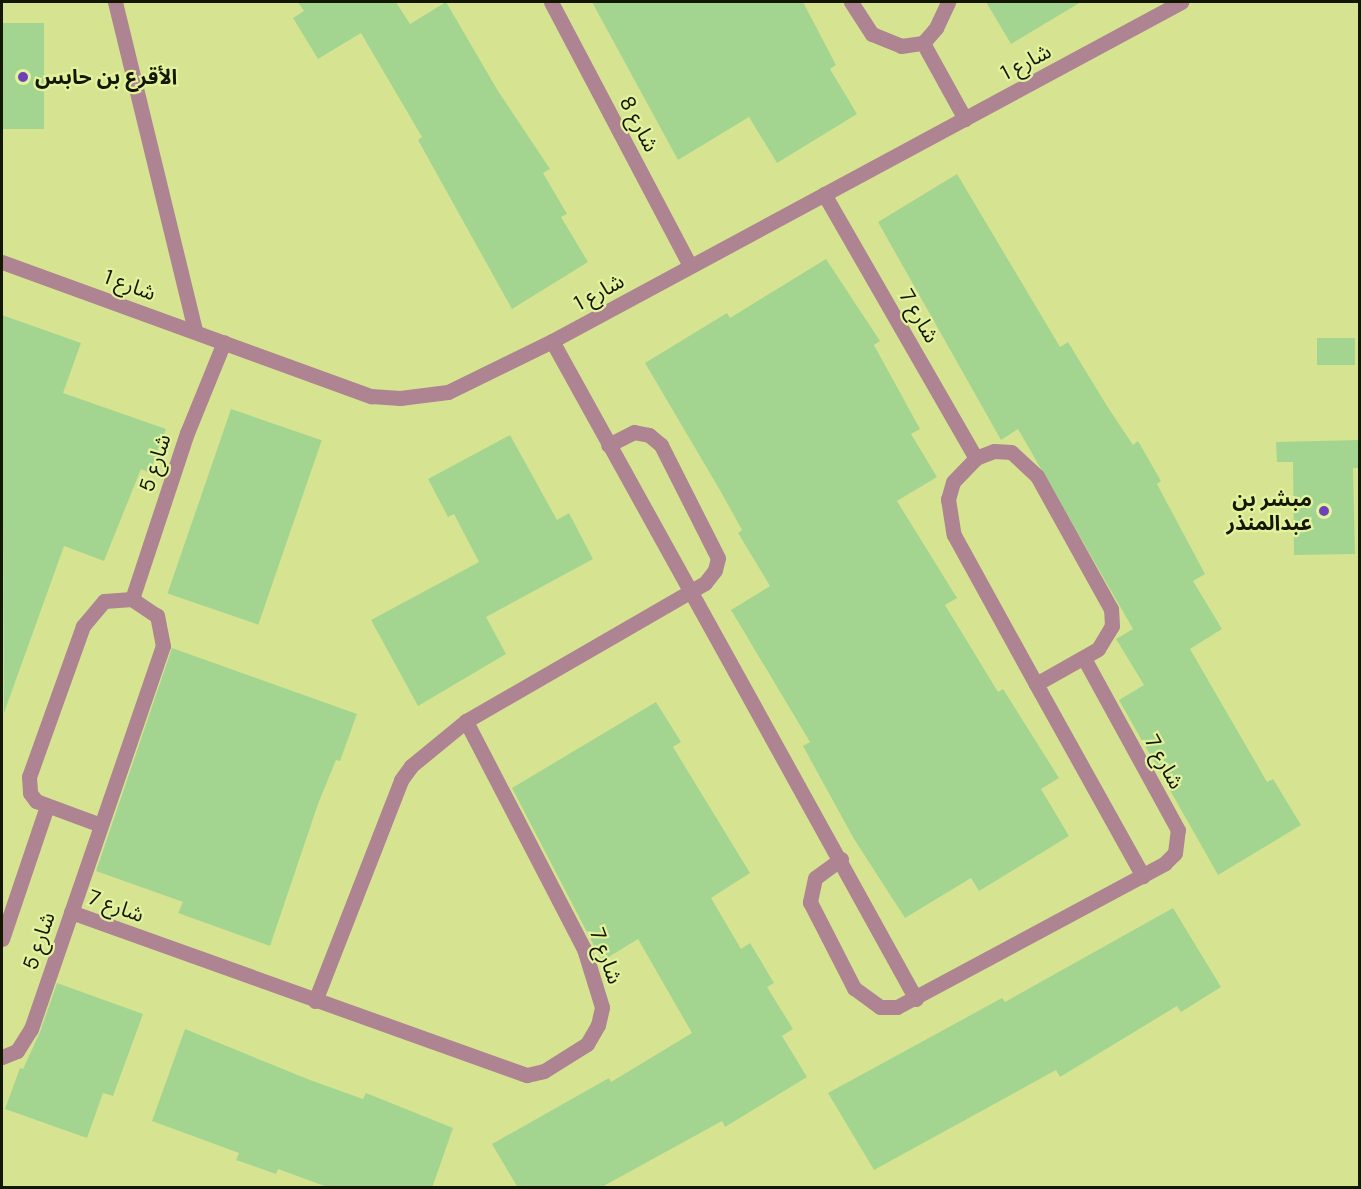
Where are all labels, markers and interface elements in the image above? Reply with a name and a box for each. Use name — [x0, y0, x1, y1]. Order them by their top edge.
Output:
street label: شارع 1 — [997, 38, 1055, 86]
place label: الأقرع بن حابس — [35, 64, 177, 90]
marker: الأقرع بن حابس — [16, 70, 30, 84]
street label: شارع 8 — [614, 92, 664, 156]
street label: شارع 1 — [101, 264, 159, 306]
street label: شارع 1 — [570, 268, 628, 316]
street label: شارع 7 — [894, 285, 944, 347]
street label: شارع 5 — [134, 431, 176, 495]
place label: مبشر بن عبدالمنذر — [1227, 486, 1312, 536]
marker: مبشر بن عبدالمنذر — [1317, 504, 1331, 518]
street label: شارع 7 — [1139, 731, 1189, 793]
street label: شارع 7 — [85, 884, 147, 928]
street label: شارع 5 — [17, 909, 61, 973]
street label: شارع 7 — [584, 925, 628, 987]

